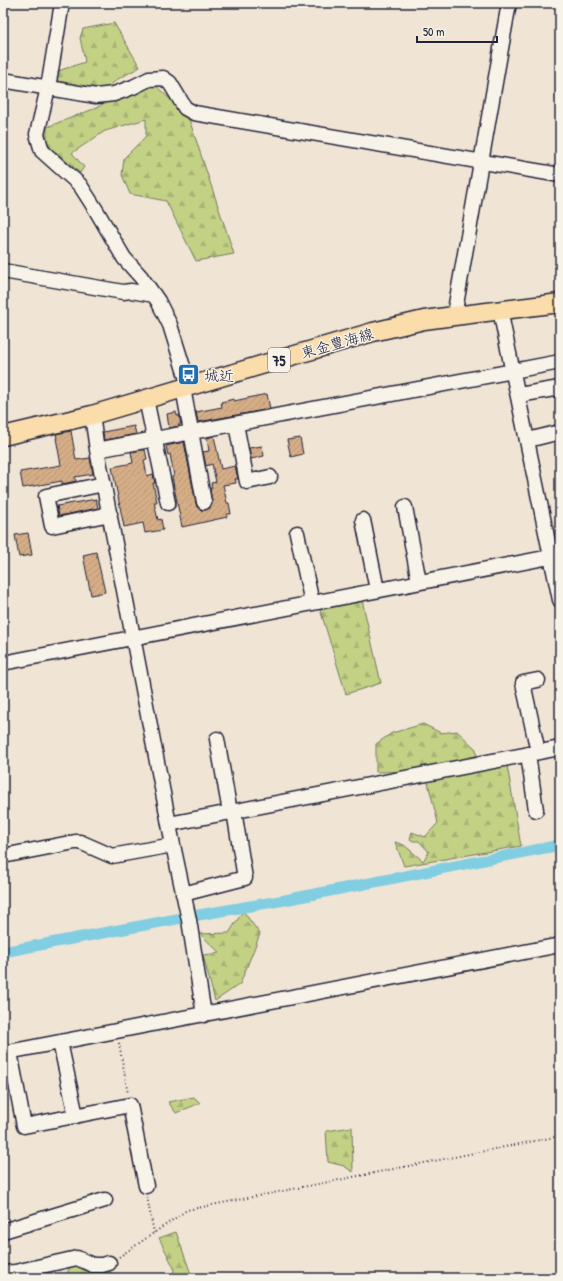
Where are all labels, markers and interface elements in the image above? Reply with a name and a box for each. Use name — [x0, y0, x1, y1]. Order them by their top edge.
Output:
scale bar — [417, 18, 497, 44]
text: 50 m — [423, 23, 444, 40]
street label: 東金豊海線 — [298, 323, 376, 363]
road number: 75 — [268, 348, 290, 372]
bus stop icon: 城近 — [176, 362, 202, 388]
place label: 城近 — [204, 365, 234, 386]

